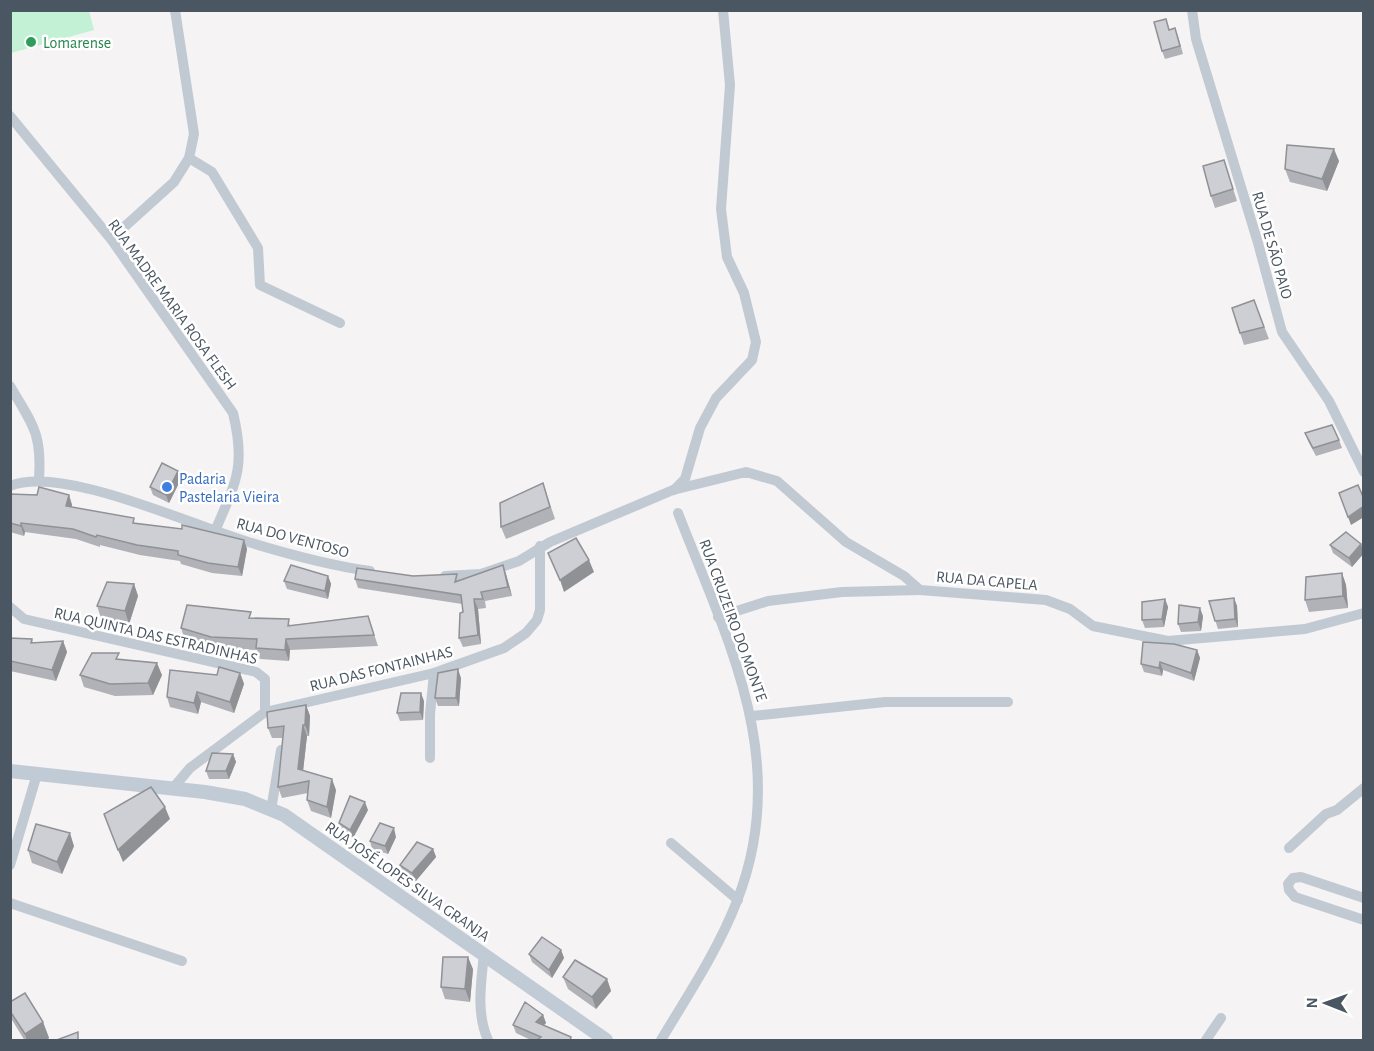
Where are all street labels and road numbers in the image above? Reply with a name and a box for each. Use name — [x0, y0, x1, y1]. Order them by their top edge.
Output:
street label: RUA DE SÃO PAIO — [1249, 189, 1297, 301]
street label: RUA MADRE MARIA ROSA FLESH — [105, 216, 239, 393]
street label: RUA DO VENTOSO — [235, 515, 351, 561]
street label: RUA CRUZEIRO DO MONTE — [696, 537, 770, 704]
street label: RUA DA CAPELA — [936, 569, 1038, 593]
street label: RUA QUINTA DAS ESTRADINHAS — [52, 605, 259, 668]
street label: RUA DAS FONTAINHAS — [308, 643, 454, 694]
street label: RUA JOSÉ LOPES SILVA GRANJA — [322, 817, 494, 945]

